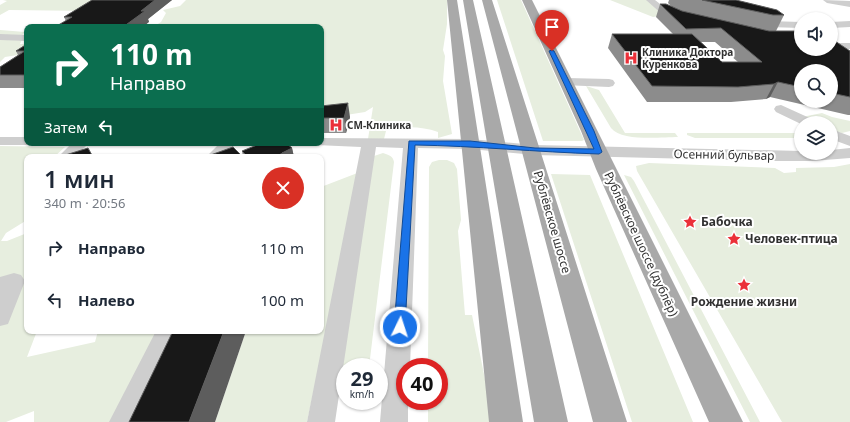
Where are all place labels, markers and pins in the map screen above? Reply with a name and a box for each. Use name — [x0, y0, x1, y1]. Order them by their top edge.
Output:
pin — [535, 10, 569, 51]
place label: Клиника Доктора Куренкова — [642, 45, 733, 71]
hospital icon: Клиника Доктора Куренкова — [623, 50, 639, 66]
hospital icon: СМ-Клиника — [328, 117, 344, 133]
place label: СМ-Клиника — [347, 118, 411, 132]
place label: Бабочка — [701, 213, 753, 230]
place icon: Бабочка — [682, 214, 698, 230]
place label: Человек-птица — [745, 230, 838, 247]
place icon: Человек-птица — [726, 231, 742, 247]
place icon: Рождение жизни — [736, 277, 752, 293]
place label: Рождение жизни — [691, 293, 797, 310]

